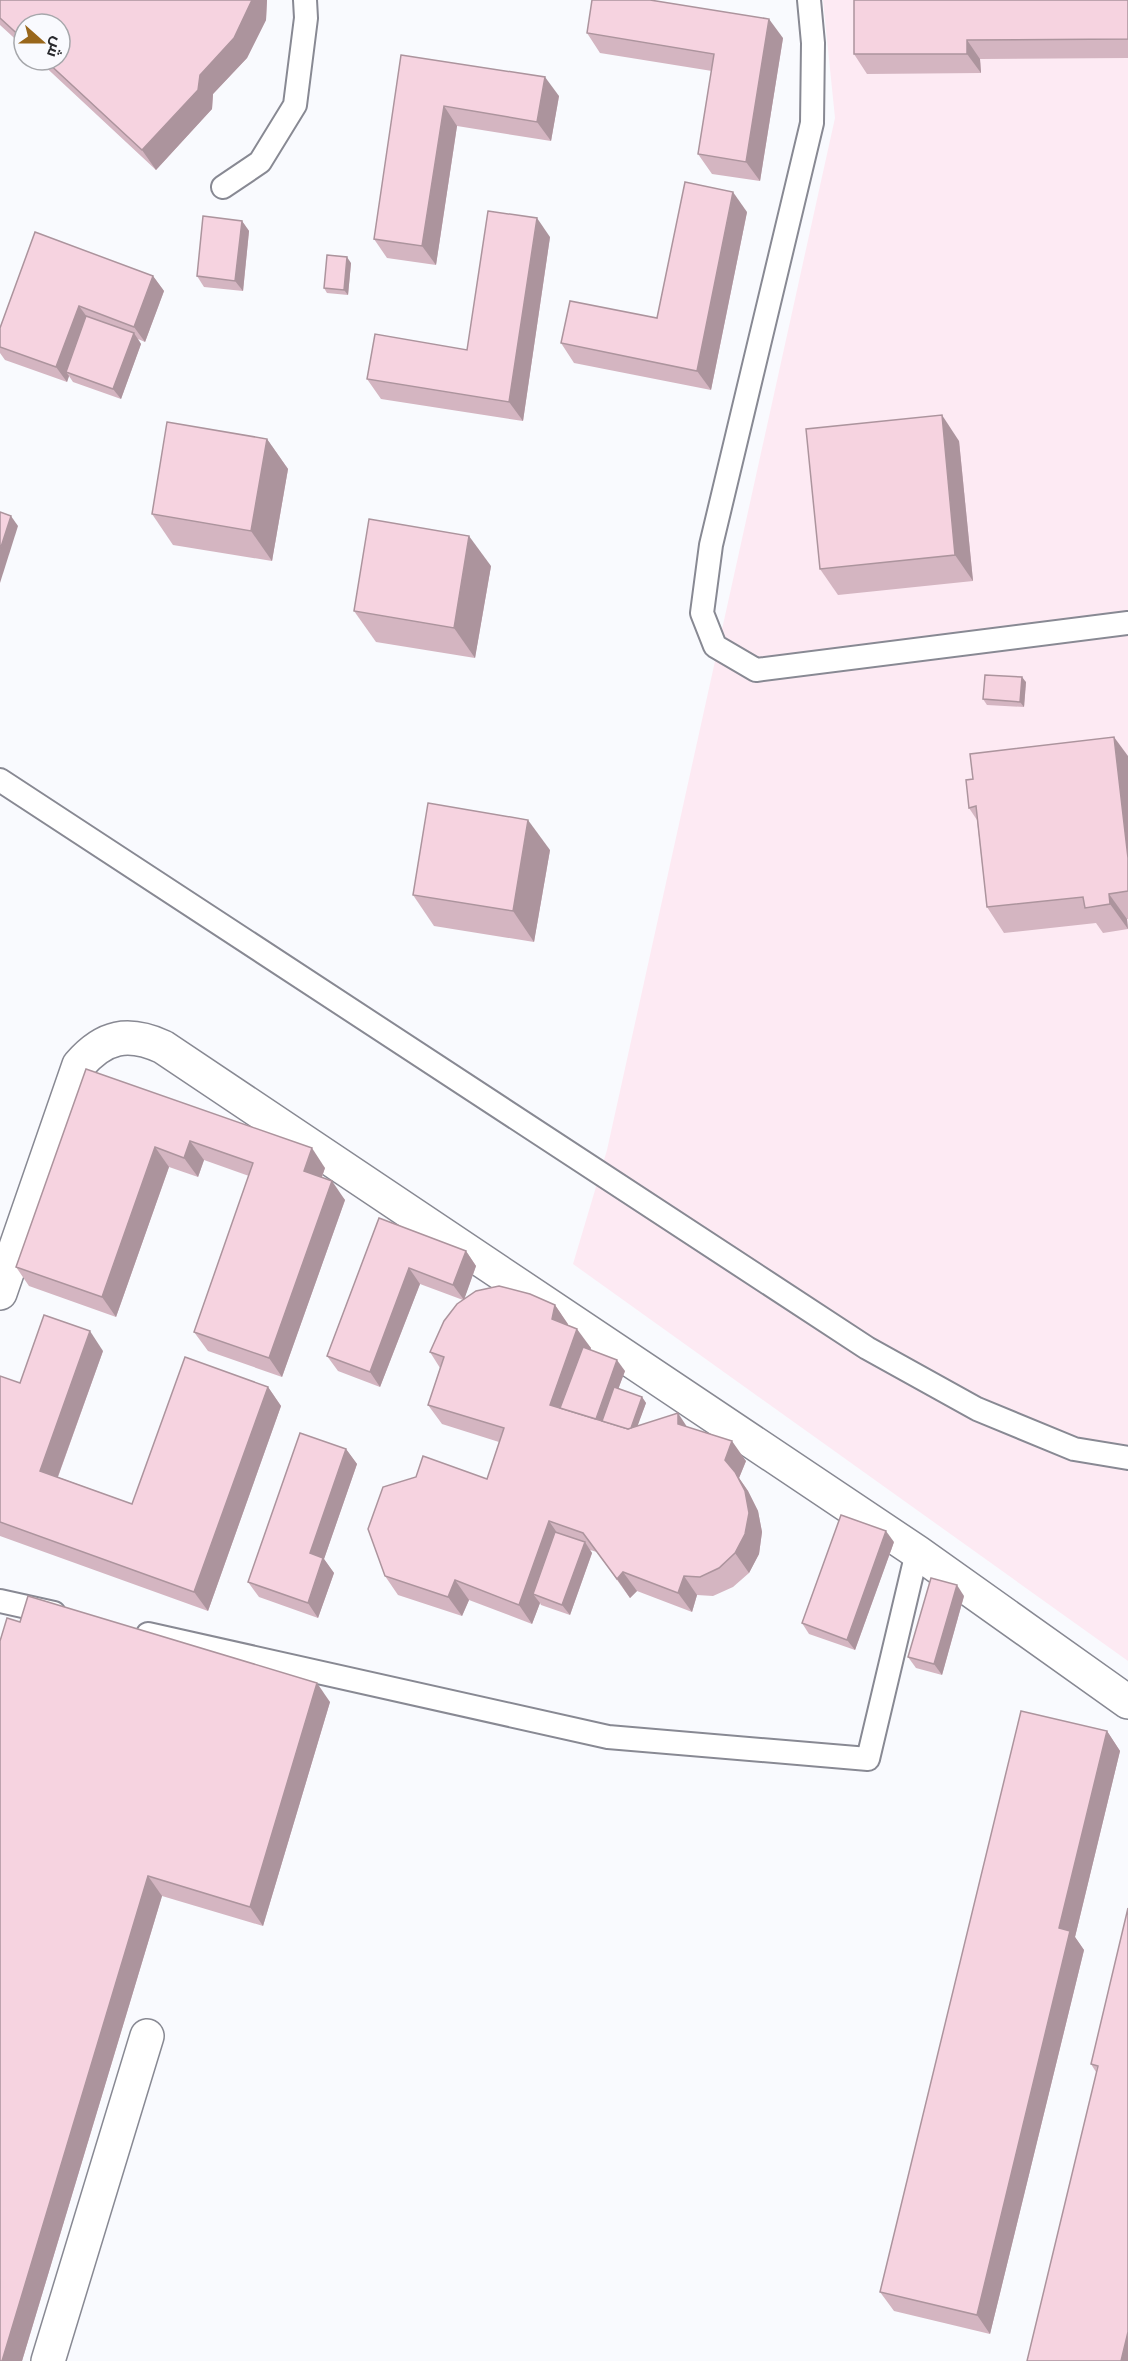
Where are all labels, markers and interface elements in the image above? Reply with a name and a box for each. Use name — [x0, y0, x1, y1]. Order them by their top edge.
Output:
north arrow — [12, 12, 72, 72]
text: ش — [42, 34, 70, 61]

